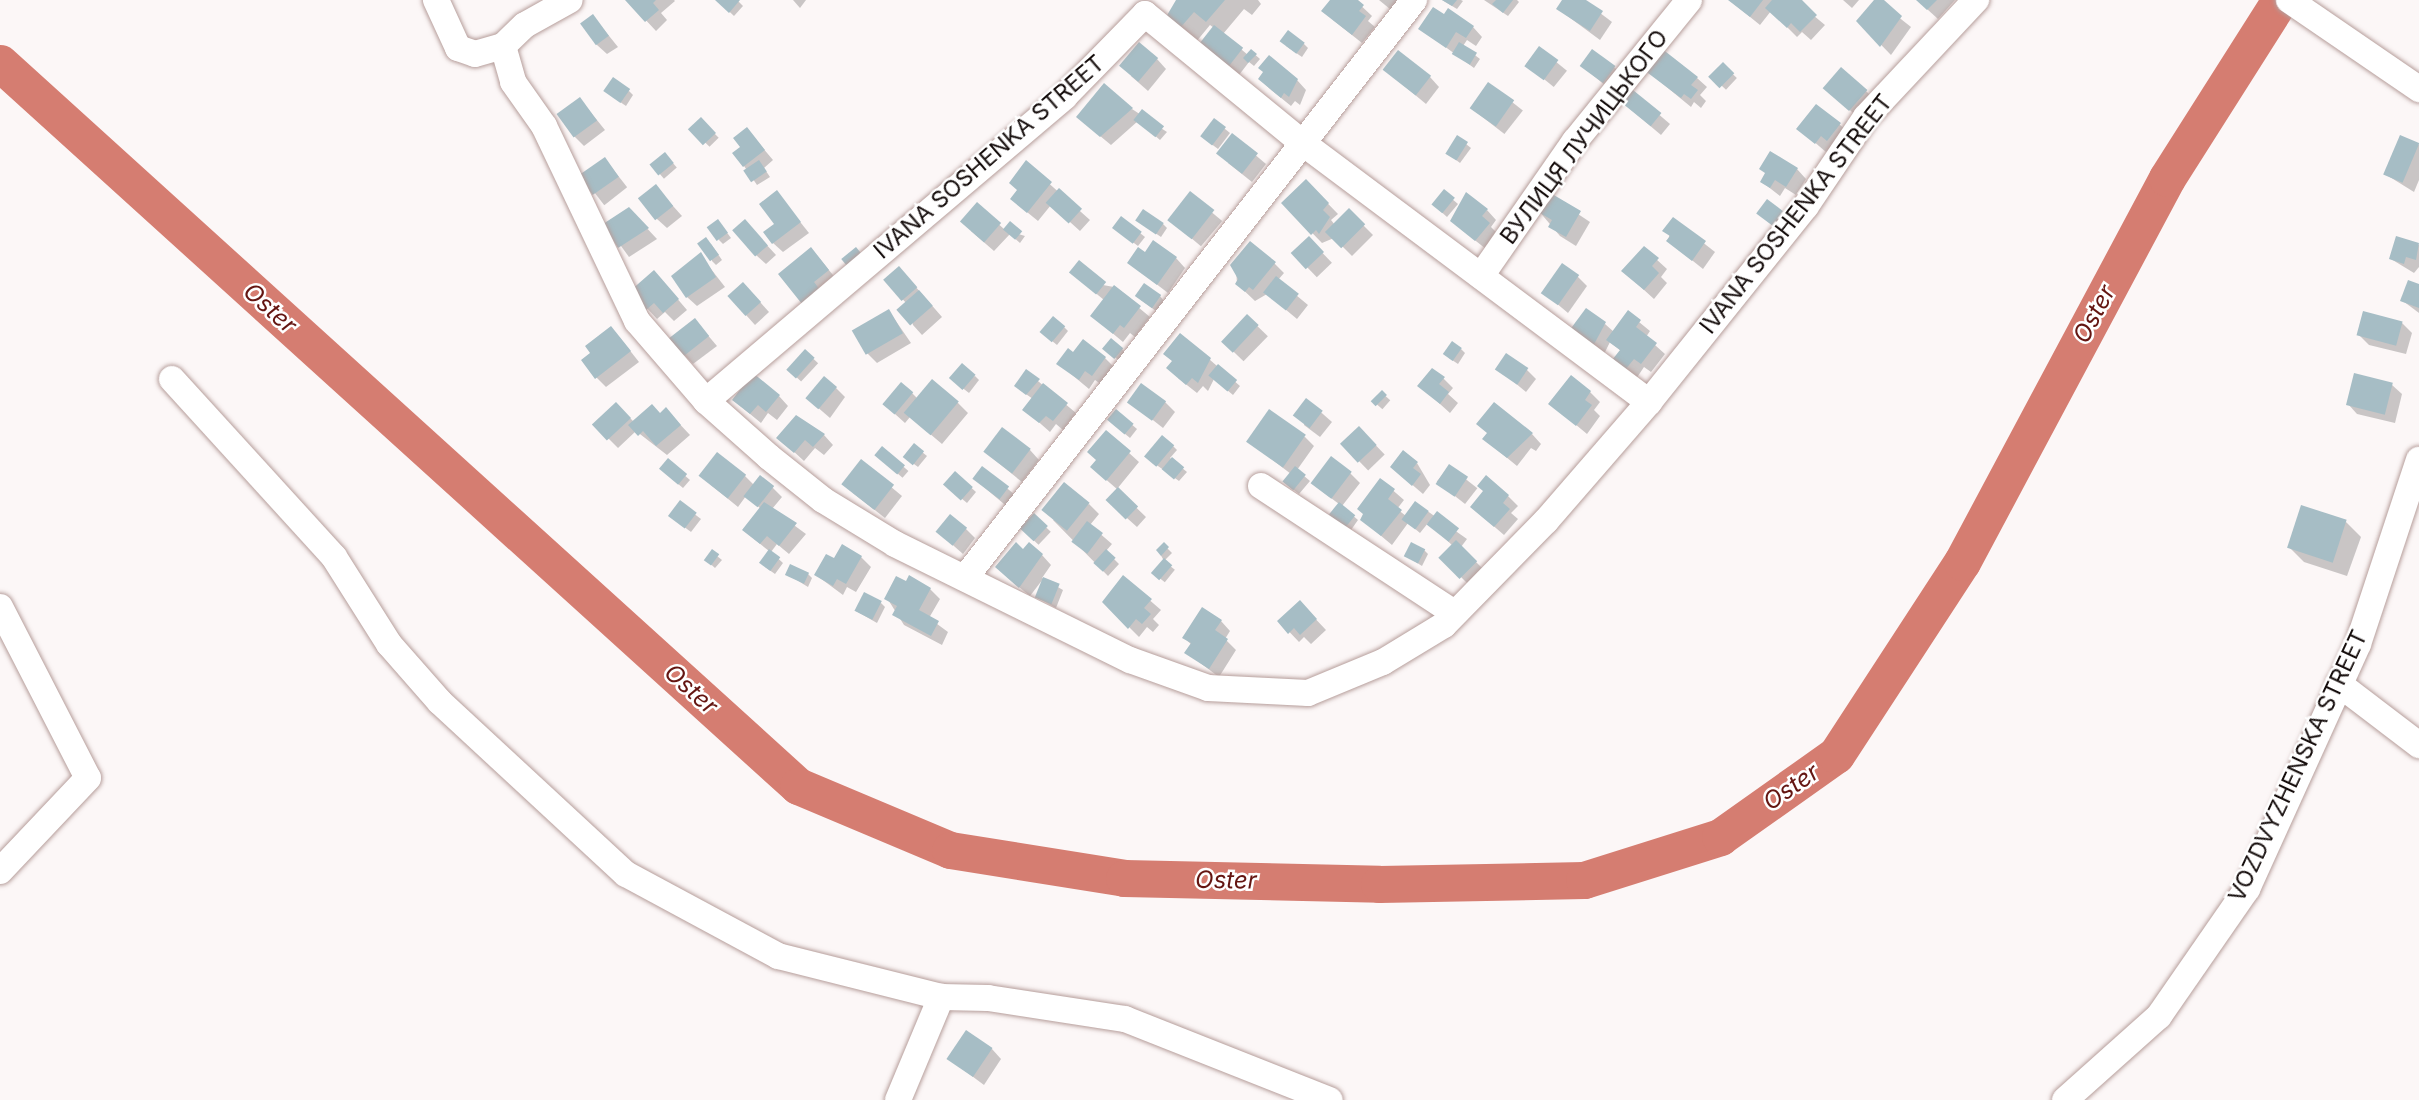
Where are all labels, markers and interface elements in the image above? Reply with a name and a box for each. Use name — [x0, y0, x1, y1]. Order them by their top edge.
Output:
street label: ВУЛИЦЯ ЛУЧИЦЬКОГО — [1494, 24, 1674, 250]
street label: IVANA SOSHENKA STREET — [868, 49, 1110, 265]
street label: IVANA SOSHENKA STREET — [1694, 89, 1898, 339]
water label: Oster — [238, 277, 302, 339]
water label: Oster — [2067, 280, 2121, 348]
street label: VOZDVYZHENSKA STREET — [2223, 626, 2373, 906]
water label: Oster — [659, 658, 723, 720]
water label: Oster — [1758, 758, 1824, 816]
water label: Oster — [1195, 865, 1257, 895]

